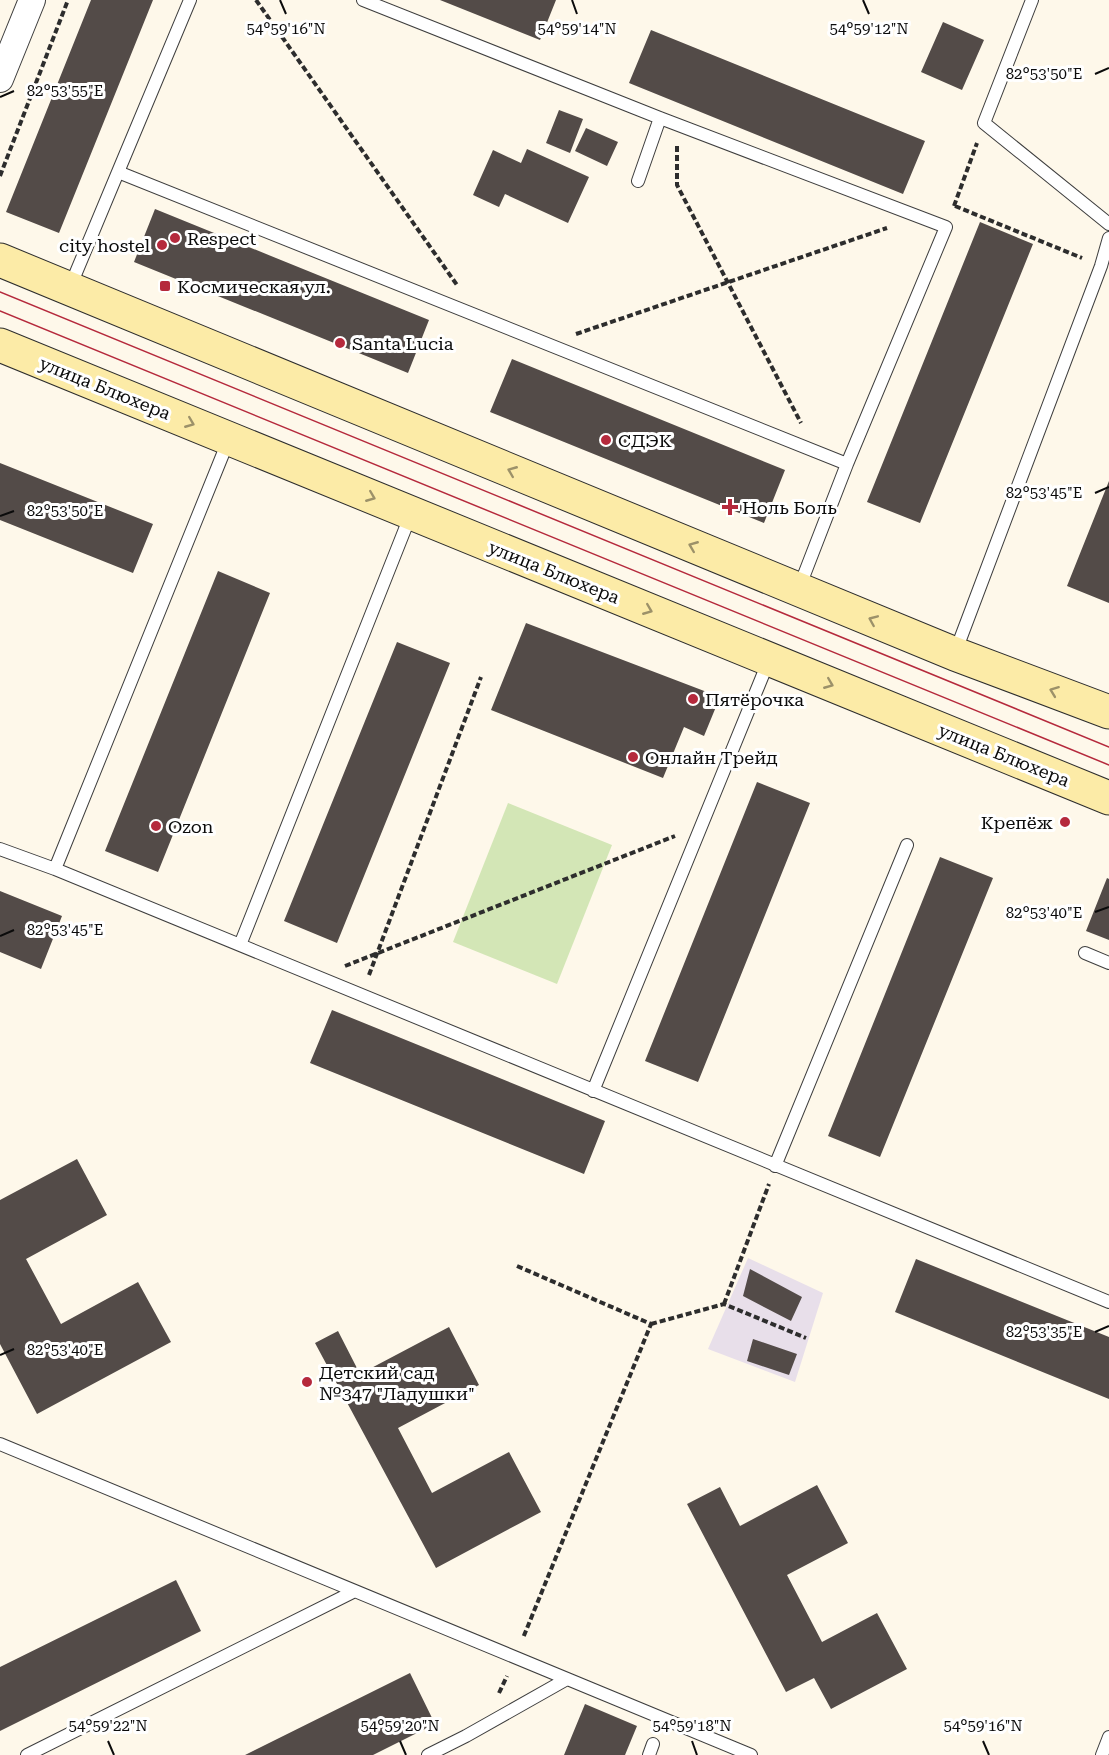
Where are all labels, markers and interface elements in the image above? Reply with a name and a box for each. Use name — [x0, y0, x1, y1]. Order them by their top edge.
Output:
text: 54°59'16"N — [246, 20, 326, 38]
text: 54°59'14"N — [537, 20, 617, 38]
text: 54°59'12"N — [829, 20, 909, 38]
text: 82°53'50"E — [1006, 65, 1082, 83]
text: 82°53'55"E — [27, 82, 103, 100]
place label: Respect — [187, 228, 256, 249]
marker: Respect — [168, 231, 182, 245]
place label: city hostel — [59, 235, 150, 256]
marker: city hostel — [155, 238, 169, 252]
place label: Космическая ул. — [177, 276, 330, 297]
marker: Космическая ул. — [158, 279, 172, 293]
place label: Santa Lucia — [352, 333, 454, 354]
marker: Santa Lucia — [333, 336, 347, 350]
street label: улица Блюхера — [36, 352, 174, 424]
one-way arrow — [184, 416, 195, 428]
place label: СДЭК — [618, 430, 672, 451]
marker: СДЭК — [599, 433, 613, 447]
one-way arrow — [508, 466, 519, 478]
text: 82°53'45"E — [1006, 484, 1082, 502]
one-way arrow — [364, 490, 375, 502]
place label: Ноль Боль — [742, 497, 837, 518]
marker: Ноль Боль — [723, 500, 737, 514]
text: 82°53'50"E — [27, 502, 103, 520]
street label: улица Блюхера — [485, 536, 623, 608]
one-way arrow — [688, 541, 699, 553]
one-way arrow — [642, 603, 653, 615]
one-way arrow — [868, 615, 879, 627]
one-way arrow — [823, 677, 834, 689]
one-way arrow — [1049, 686, 1060, 699]
place label: Пятёрочка — [705, 689, 804, 710]
marker: Пятёрочка — [686, 692, 700, 706]
street label: улица Блюхера — [935, 719, 1073, 791]
place label: Онлайн Трейд — [645, 747, 778, 768]
marker: Онлайн Трейд — [626, 750, 640, 764]
place label: Крепёж — [981, 812, 1053, 833]
marker: Крепёж — [1058, 815, 1072, 829]
place label: Ozon — [168, 816, 214, 837]
marker: Ozon — [149, 819, 163, 833]
text: 82°53'40"E — [1006, 904, 1082, 922]
text: 82°53'45"E — [27, 921, 103, 939]
text: 82°53'35"E — [1006, 1323, 1082, 1341]
text: 82°53'40"E — [27, 1341, 103, 1359]
place label: Детский сад №347 "Ладушки" — [319, 1362, 475, 1404]
marker: Детский сад №347 "Ладушки" — [300, 1375, 314, 1389]
text: 54°59'22"N — [68, 1717, 148, 1735]
text: 54°59'20"N — [360, 1717, 440, 1735]
text: 54°59'18"N — [652, 1717, 732, 1735]
text: 54°59'16"N — [943, 1717, 1023, 1735]

